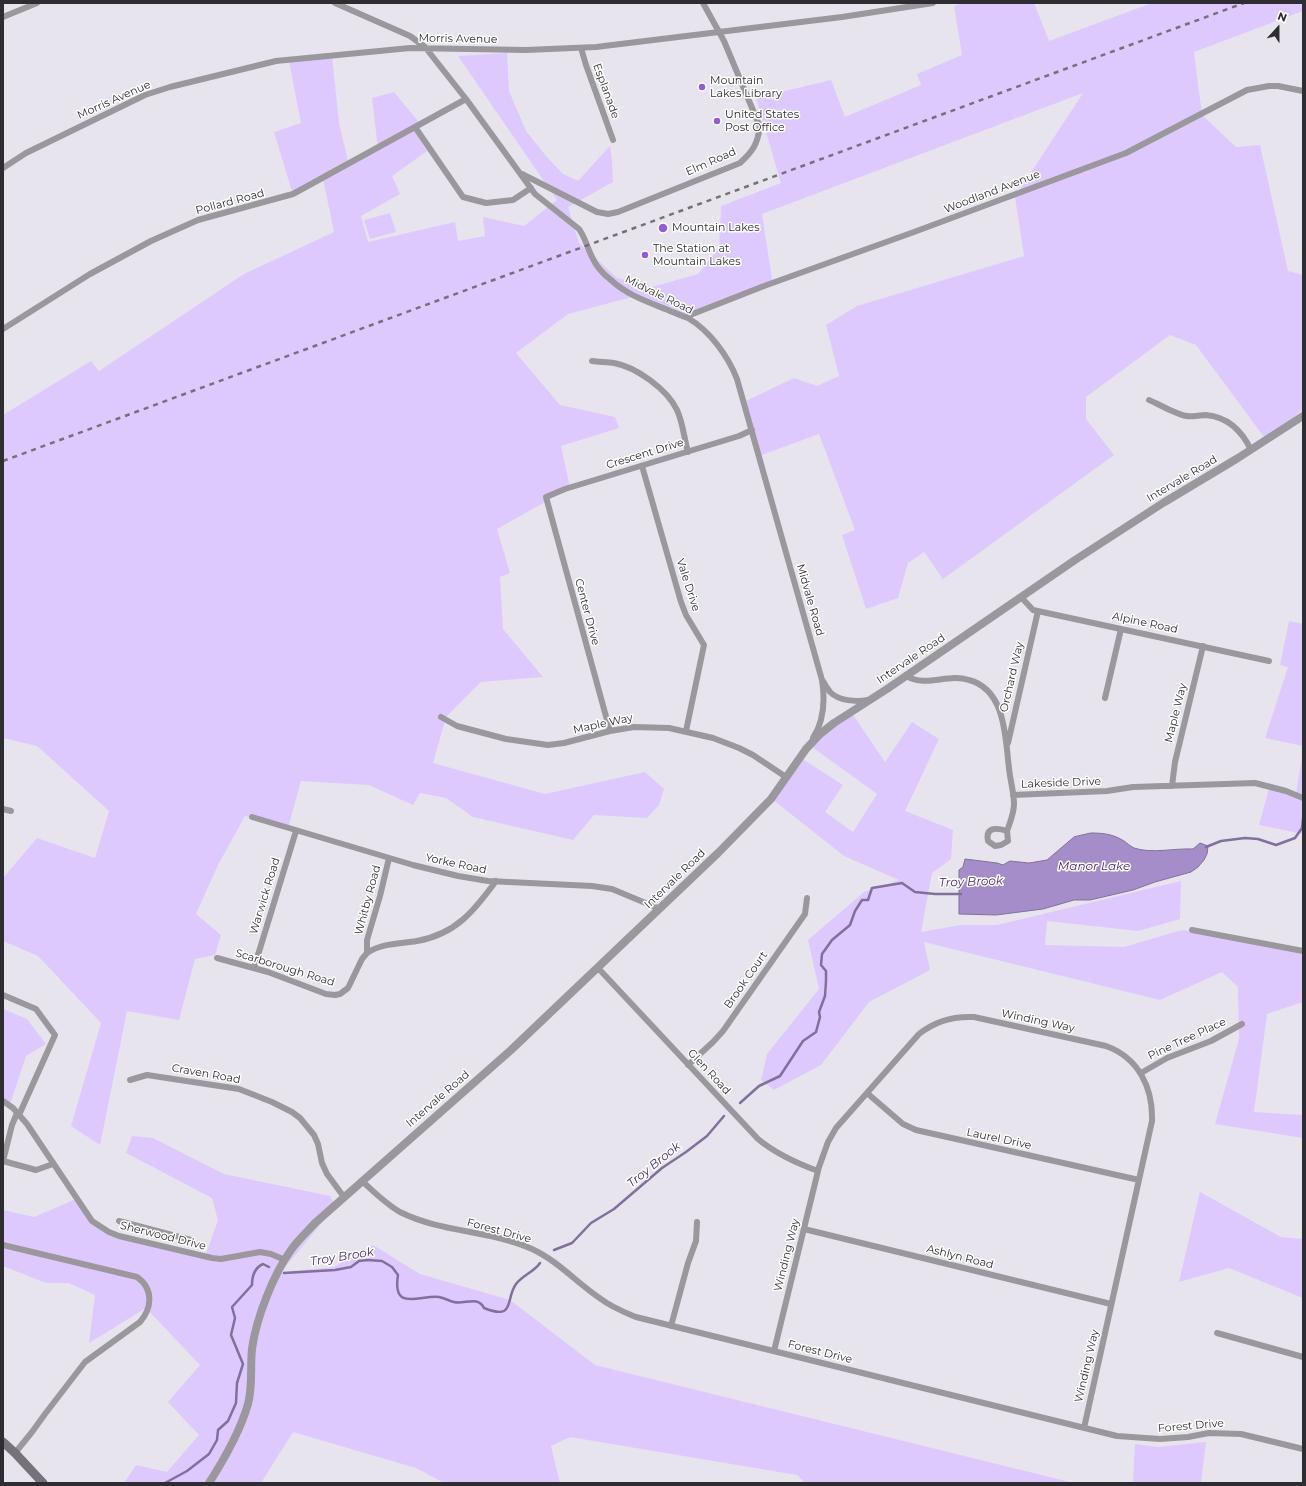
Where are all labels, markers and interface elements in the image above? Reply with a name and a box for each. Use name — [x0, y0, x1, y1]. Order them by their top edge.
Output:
north arrow — [1258, 8, 1298, 48]
text: N — [1276, 9, 1289, 25]
street label: Morris Avenue — [419, 32, 497, 46]
street label: Esplanade — [590, 62, 622, 120]
place label: Mountain Lakes Library — [710, 74, 782, 100]
street label: Morris Avenue — [75, 78, 153, 122]
marker: Mountain Lakes Library — [697, 82, 707, 92]
place label: United States Post Office — [725, 108, 799, 134]
marker: United States Post Office — [712, 116, 722, 126]
street label: Elm Road — [684, 145, 738, 179]
street label: Woodland Avenue — [942, 168, 1042, 216]
street label: Pollard Road — [194, 187, 266, 217]
place label: Mountain Lakes — [672, 221, 760, 235]
marker: Mountain Lakes — [657, 222, 669, 234]
place label: The Station at Mountain Lakes — [653, 242, 741, 268]
marker: The Station at Mountain Lakes — [640, 250, 650, 260]
street label: Midvale Road — [623, 273, 695, 317]
street label: Crescent Drive — [605, 436, 685, 472]
street label: Intervale Road — [1144, 453, 1220, 505]
street label: Vale Drive — [673, 557, 703, 613]
street label: Midvale Road — [793, 562, 827, 638]
street label: Center Drive — [572, 577, 602, 647]
street label: Alpine Road — [1111, 610, 1179, 636]
street label: Intervale Road — [874, 631, 948, 687]
street label: Orchard Way — [997, 640, 1027, 714]
street label: Maple Way — [1162, 682, 1190, 744]
street label: Maple Way — [572, 711, 634, 737]
street label: Lakeside Drive — [1021, 775, 1101, 791]
street label: Intervale Road — [642, 847, 708, 911]
street label: Yorke Road — [424, 851, 488, 877]
street label: Warwick Road — [247, 856, 283, 936]
water label: Manor Lake — [1058, 859, 1130, 873]
street label: Whitby Road — [352, 864, 384, 936]
water label: Troy Brook — [939, 874, 1003, 890]
street label: Scarborough Road — [234, 947, 336, 989]
street label: Brook Court — [721, 949, 771, 1011]
street label: Winding Way — [1000, 1007, 1076, 1035]
street label: Pine Tree Place — [1146, 1015, 1228, 1063]
street label: Glen Road — [685, 1047, 733, 1097]
street label: Craven Road — [171, 1061, 241, 1087]
street label: Intervale Road — [404, 1068, 472, 1130]
street label: Laurel Drive — [965, 1126, 1033, 1152]
water label: Troy Brook — [624, 1139, 684, 1191]
street label: Forest Drive — [465, 1216, 533, 1246]
street label: Winding Way — [772, 1217, 802, 1293]
street label: Sherwood Drive — [119, 1219, 207, 1253]
street label: Ashlyn Road — [925, 1242, 995, 1272]
water label: Troy Brook — [309, 1245, 375, 1269]
street label: Winding Way — [1072, 1328, 1102, 1404]
street label: Forest Drive — [786, 1338, 854, 1366]
street label: Forest Drive — [1157, 1417, 1225, 1435]

